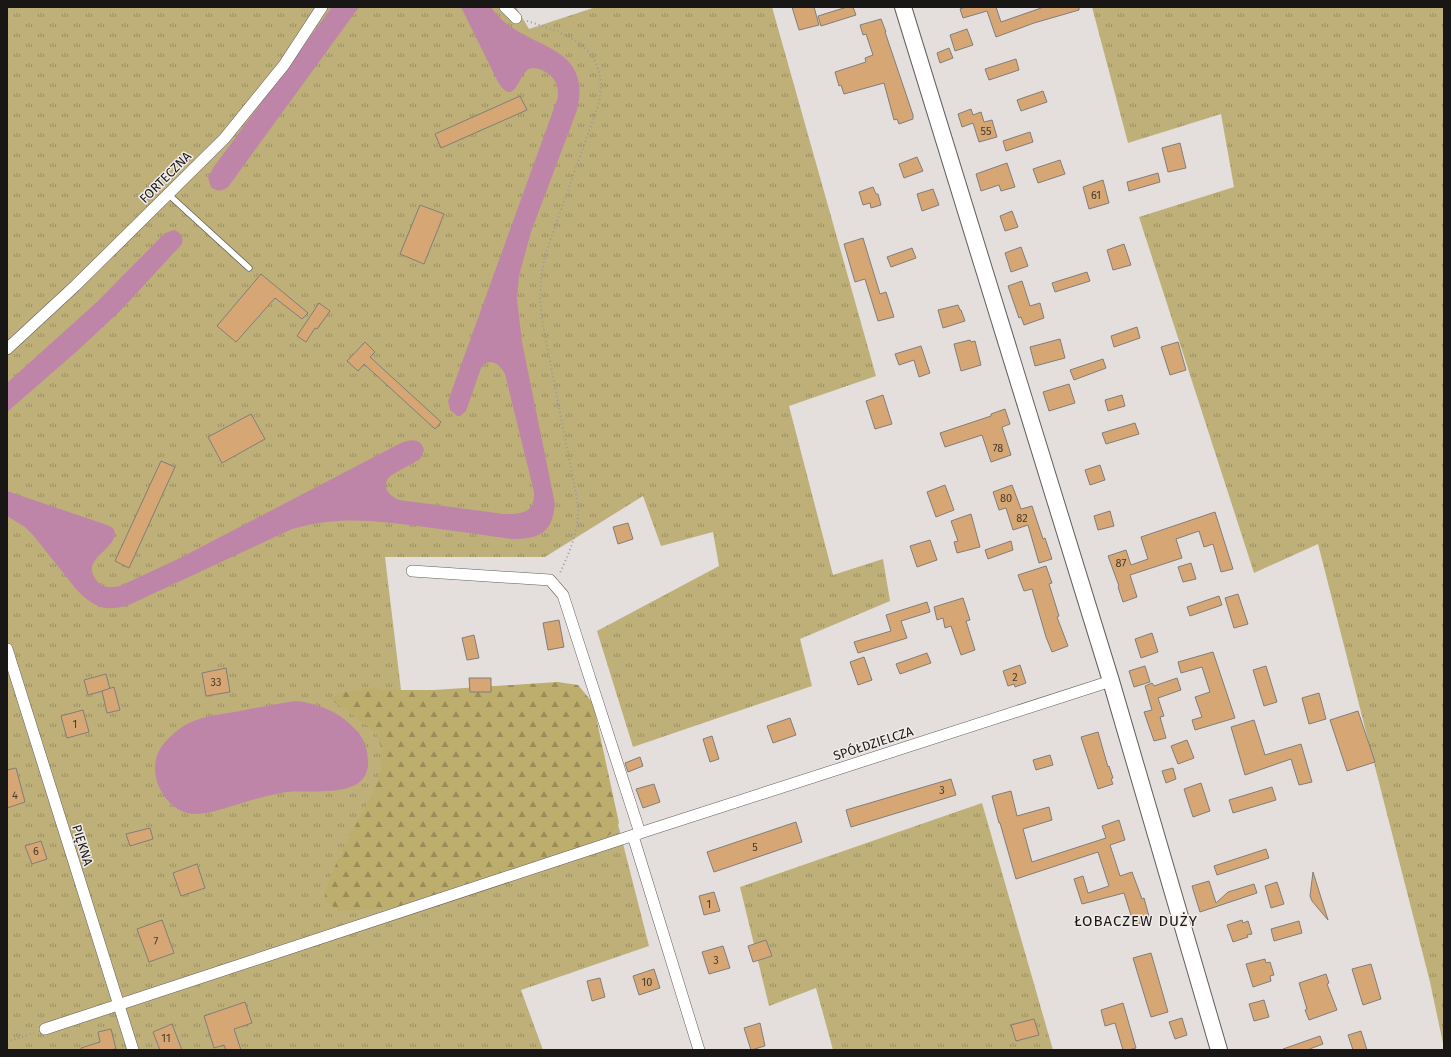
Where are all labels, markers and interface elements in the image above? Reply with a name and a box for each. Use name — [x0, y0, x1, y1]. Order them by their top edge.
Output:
house number: 55 — [981, 125, 992, 138]
street label: FORTECZNA — [137, 148, 195, 206]
house number: 61 — [1091, 189, 1101, 202]
house number: 78 — [993, 442, 1003, 455]
house number: 80 — [1000, 492, 1012, 505]
house number: 82 — [1016, 512, 1028, 525]
house number: 87 — [1116, 557, 1127, 570]
house number: 2 — [1012, 671, 1018, 684]
house number: 33 — [211, 676, 221, 689]
house number: 1 — [73, 718, 77, 731]
street label: SPÓŁDZIELCZA — [831, 723, 916, 763]
house number: 3 — [939, 784, 945, 797]
house number: 4 — [12, 789, 18, 802]
street label: PIĘKNA — [69, 823, 96, 868]
house number: 5 — [752, 841, 758, 854]
house number: 6 — [33, 845, 39, 858]
house number: 1 — [707, 898, 711, 911]
district label: ŁOBACZEW DUŻY — [1074, 912, 1198, 930]
house number: 7 — [154, 935, 159, 948]
house number: 3 — [713, 954, 719, 967]
house number: 10 — [642, 976, 652, 989]
house number: 11 — [161, 1032, 171, 1045]

